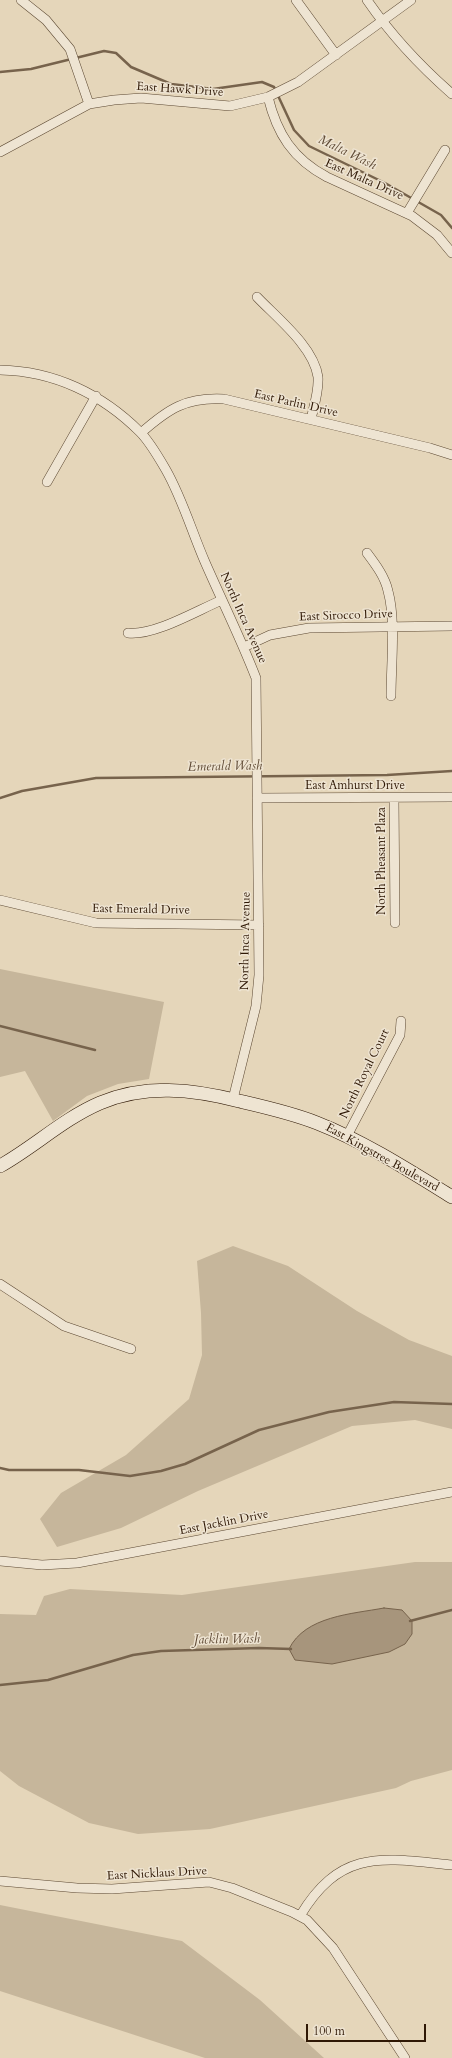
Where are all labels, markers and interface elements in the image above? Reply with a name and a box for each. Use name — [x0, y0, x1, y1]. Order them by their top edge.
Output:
street label: East Hawk Drive — [136, 80, 224, 100]
water label: Malta Wash — [316, 132, 378, 174]
street label: East Malta Drive — [323, 156, 405, 204]
street label: East Parlin Drive — [253, 387, 339, 421]
street label: North Inca Avenue — [216, 570, 270, 666]
street label: East Sirocco Drive — [299, 607, 393, 625]
water label: Emerald Wash — [188, 759, 262, 775]
street label: East Amhurst Drive — [305, 779, 405, 793]
street label: North Pheasant Plaza — [375, 807, 389, 915]
street label: North Inca Avenue — [238, 892, 254, 990]
street label: East Emerald Drive — [92, 902, 190, 918]
street label: North Royal Court — [337, 1027, 393, 1121]
street label: East Kingstree Boulevard — [323, 1121, 441, 1195]
street label: East Jacklin Drive — [178, 1507, 270, 1539]
water label: Jacklin Wash — [194, 1632, 260, 1648]
street label: East Nicklaus Drive — [107, 1864, 207, 1884]
scale bar — [308, 2016, 428, 2042]
text: 100 m — [313, 2023, 345, 2039]

